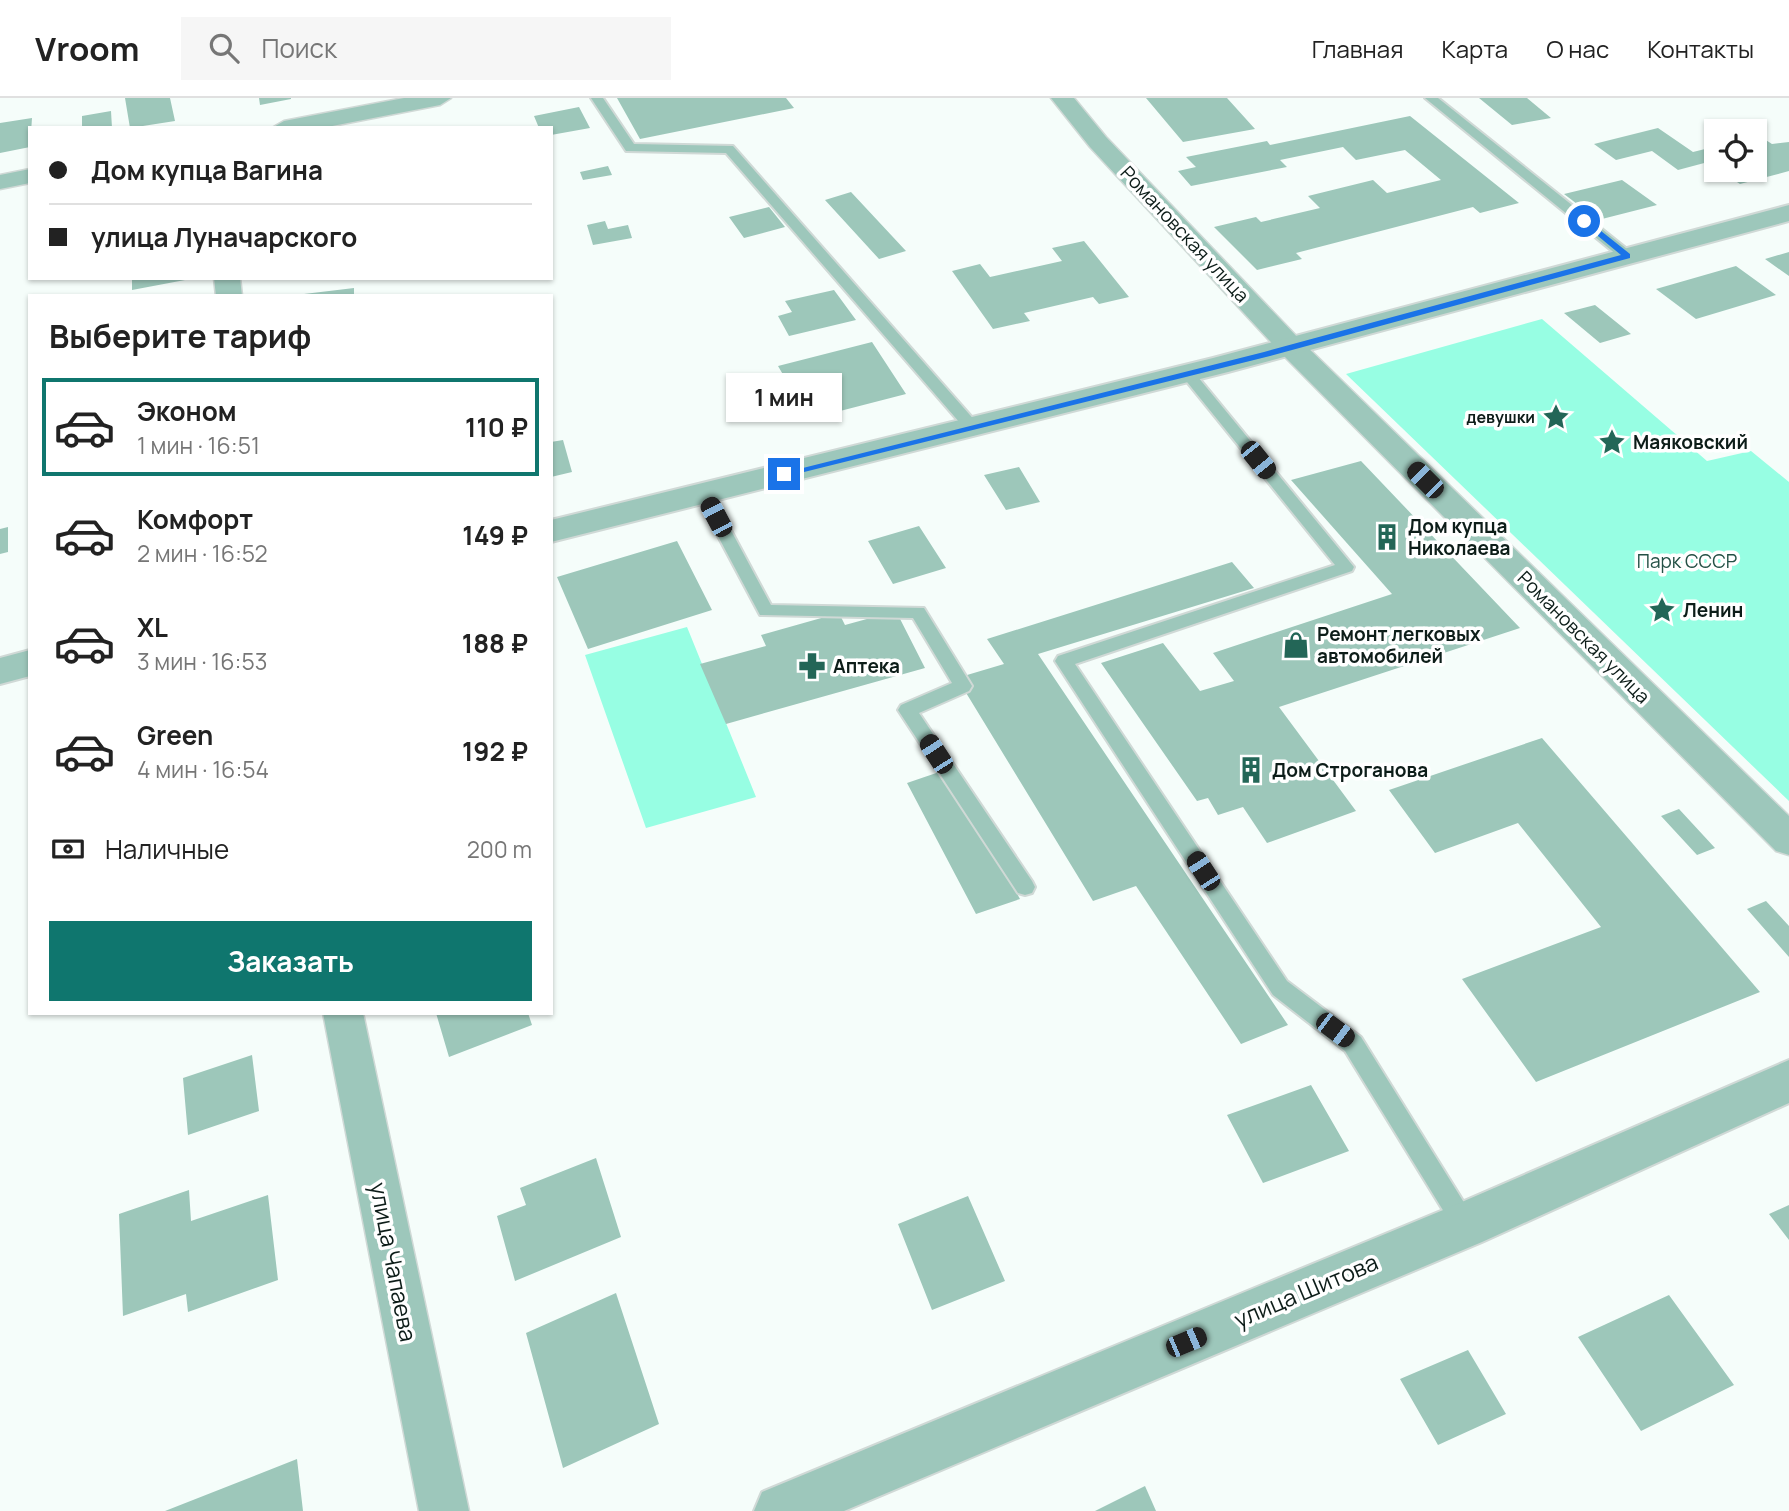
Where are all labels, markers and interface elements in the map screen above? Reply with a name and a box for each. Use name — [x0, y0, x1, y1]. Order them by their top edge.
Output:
search box — [181, 17, 671, 80]
text: Vroom — [35, 26, 139, 71]
icon: search — [205, 29, 243, 67]
text: Поиск — [261, 30, 337, 66]
text: Главная — [1312, 32, 1403, 65]
text: Карта — [1441, 32, 1508, 65]
text: О нас — [1546, 32, 1609, 65]
text: Контакты — [1647, 32, 1754, 65]
map controls — [1704, 119, 1767, 182]
button: locate — [1704, 119, 1767, 182]
text: Дом купца Вагина — [91, 152, 323, 188]
street label: Романовская улица — [1115, 160, 1255, 308]
route start — [1568, 205, 1600, 237]
text: улица Луначарского — [91, 219, 357, 255]
text: Выберите тариф — [49, 314, 311, 358]
callout: 1 мин — [726, 372, 842, 422]
text: 1 мин — [754, 381, 814, 413]
text: Эконом — [137, 393, 237, 429]
icon: car — [53, 396, 116, 459]
place icon: девушки — [1541, 402, 1571, 432]
place label: девушки — [1466, 406, 1535, 428]
text: 110 ₽ — [465, 409, 528, 445]
place icon: Маяковский — [1597, 427, 1627, 457]
text: 1 мин · 16:51 — [137, 429, 260, 461]
place label: Маяковский — [1633, 429, 1748, 455]
car — [1237, 437, 1280, 483]
route end — [768, 458, 800, 490]
car — [1403, 458, 1448, 502]
car — [697, 494, 736, 540]
text: Комфорт — [137, 501, 253, 537]
icon: car — [53, 504, 116, 567]
place label: Дом купца Николаева — [1408, 513, 1510, 561]
text: 149 ₽ — [462, 517, 528, 553]
building icon: Дом купца Николаева — [1372, 522, 1402, 552]
text: 2 мин · 16:52 — [137, 537, 268, 569]
park label: Парк СССР — [1637, 548, 1737, 574]
street label: Романовская улица — [1512, 565, 1656, 709]
place icon: Ленин — [1647, 595, 1677, 625]
place label: Ленин — [1683, 597, 1743, 623]
text: XL — [137, 609, 168, 645]
icon: car — [53, 612, 116, 675]
place label: Ремонт легковых автомобилей — [1317, 621, 1481, 669]
text: 188 ₽ — [462, 625, 528, 661]
shop icon: Ремонт легковых автомобилей — [1281, 630, 1311, 660]
text: 3 мин · 16:53 — [137, 645, 267, 677]
pharmacy icon: Аптека — [797, 651, 827, 681]
place label: Аптека — [833, 653, 900, 679]
text: Green — [137, 717, 213, 753]
icon: car — [53, 720, 116, 783]
car — [916, 731, 957, 777]
text: 192 ₽ — [462, 733, 528, 769]
text: 4 мин · 16:54 — [137, 753, 269, 785]
building icon: Дом Строганова — [1236, 755, 1266, 785]
place label: Дом Строганова — [1272, 757, 1428, 783]
icon: cash — [49, 830, 87, 868]
text: Наличные — [105, 831, 229, 867]
text: 200 m — [467, 833, 532, 865]
car — [1183, 848, 1224, 894]
button: Заказать — [49, 921, 532, 1001]
car — [1312, 1009, 1359, 1051]
street label: улица Чапаева — [363, 1179, 425, 1344]
street label: улица Шитова — [1229, 1245, 1383, 1335]
car — [1163, 1324, 1210, 1360]

